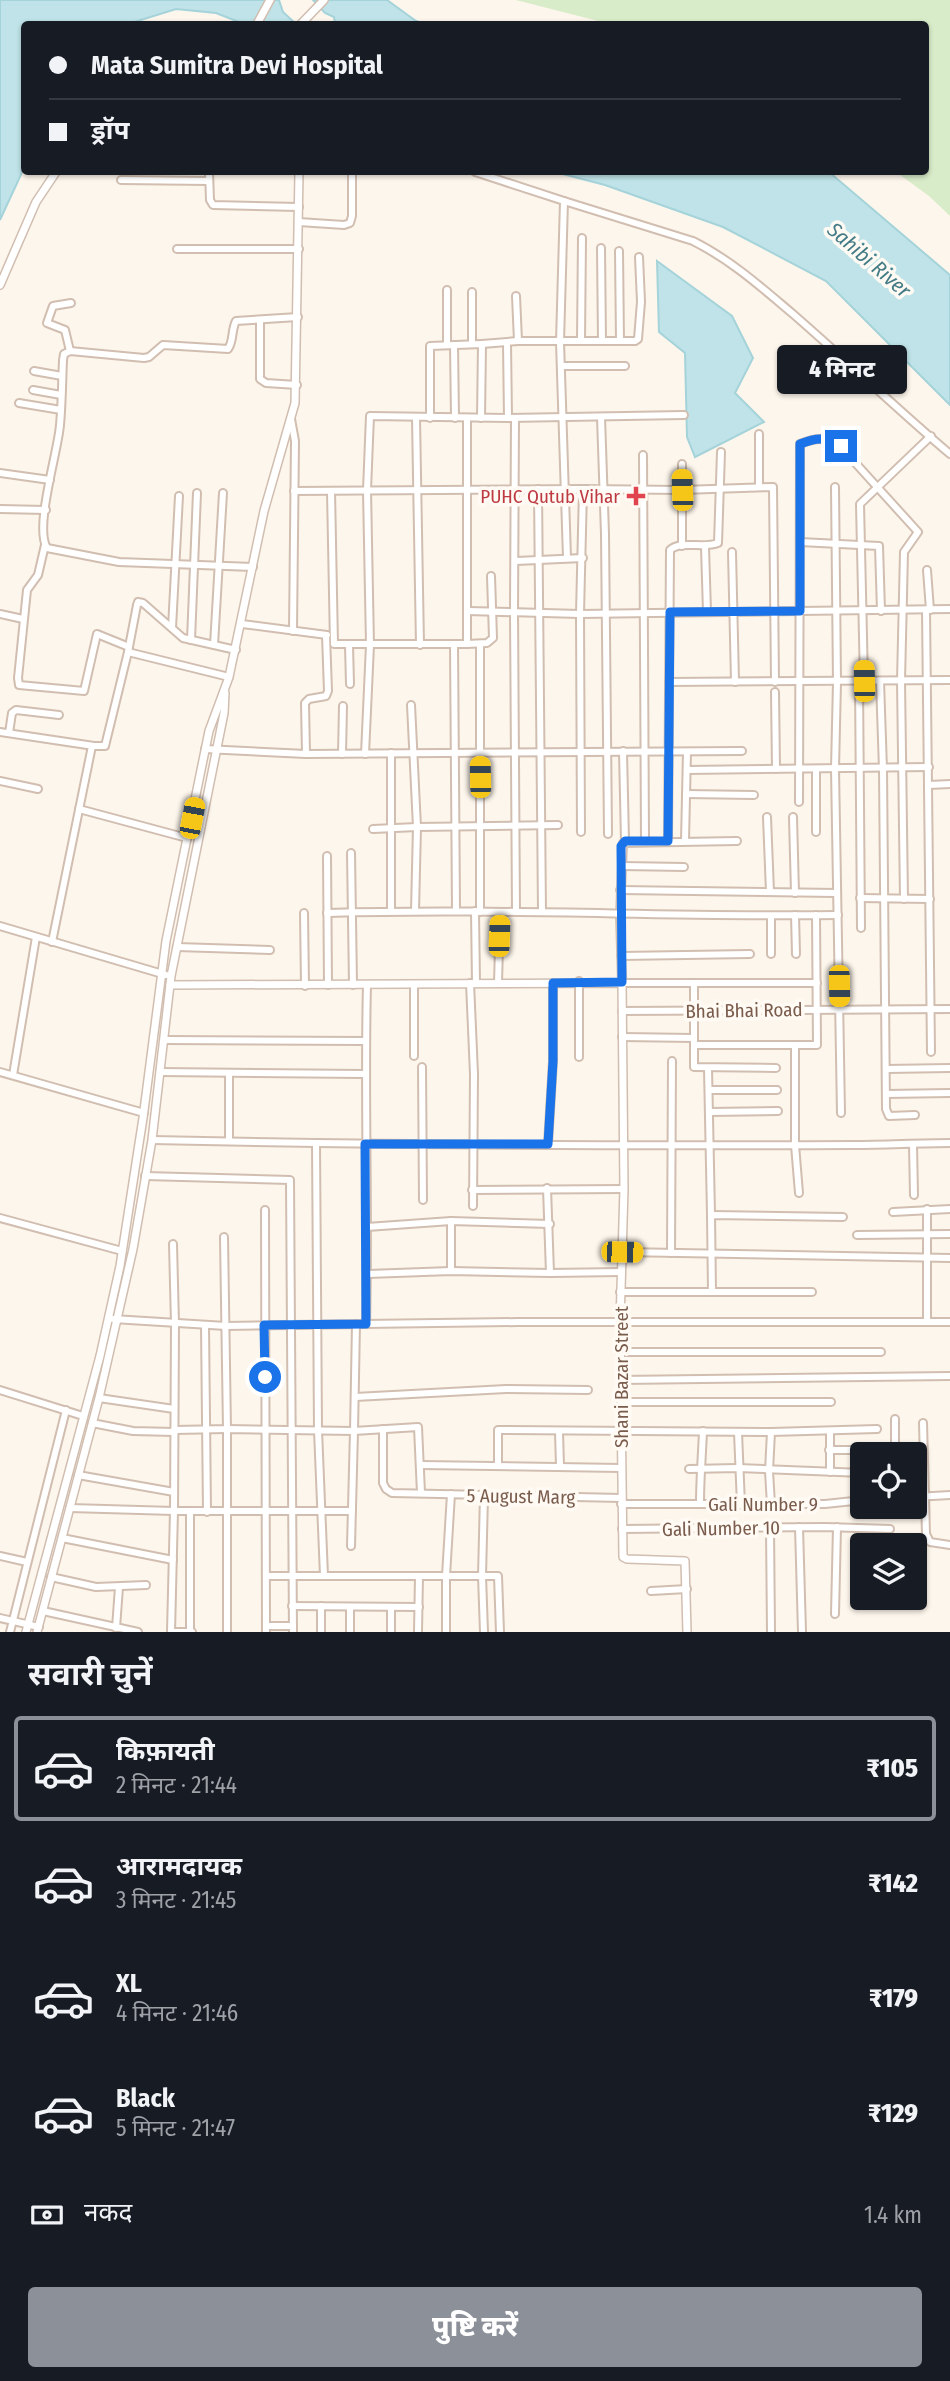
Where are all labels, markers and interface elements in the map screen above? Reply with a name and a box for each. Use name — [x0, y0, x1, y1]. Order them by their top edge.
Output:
text: Mata Sumitra Devi Hospital — [91, 50, 383, 81]
text: ड्रॉप — [91, 115, 129, 146]
water label: Sahibi River — [821, 216, 916, 304]
callout: 4 मिनट — [776, 344, 906, 394]
text: 4 मिनट — [809, 355, 875, 383]
route end — [825, 430, 857, 462]
car — [671, 469, 694, 511]
place label: PUHC Qutub Vihar — [480, 485, 620, 508]
marker: PUHC Qutub Vihar — [626, 486, 646, 506]
car — [854, 660, 875, 702]
car — [470, 756, 491, 798]
car — [178, 795, 207, 841]
car — [488, 915, 511, 957]
car — [829, 965, 850, 1007]
street label: Bhai Bhai Road — [685, 998, 803, 1023]
car — [601, 1241, 644, 1263]
street label: Shani Bazar Street — [610, 1305, 633, 1448]
route start — [249, 1361, 281, 1393]
map controls — [850, 1442, 927, 1610]
button: locate — [850, 1442, 927, 1519]
street label: 5 August Marg — [466, 1484, 576, 1509]
street label: Gali Number 9 — [708, 1493, 818, 1516]
street label: Gali Number 10 — [662, 1516, 780, 1541]
button: layers — [850, 1533, 927, 1610]
text: सवारी चुनें — [28, 1655, 152, 1693]
text: किफ़ायती — [116, 1736, 215, 1767]
icon: car — [32, 1737, 95, 1800]
text: ₹105 — [866, 1753, 918, 1784]
text: 2 मिनट · 21:44 — [116, 1771, 237, 1799]
text: आरामदायक — [116, 1851, 242, 1882]
icon: car — [32, 1852, 95, 1915]
text: ₹142 — [868, 1868, 918, 1899]
text: 3 मिनट · 21:45 — [116, 1886, 236, 1914]
icon: car — [32, 1967, 95, 2030]
text: XL — [116, 1968, 142, 1999]
text: ₹179 — [869, 1983, 918, 2014]
text: 4 मिनट · 21:46 — [116, 1999, 238, 2027]
icon: car — [32, 2082, 95, 2145]
text: Black — [116, 2083, 175, 2114]
text: ₹129 — [868, 2098, 918, 2129]
text: 5 मिनट · 21:47 — [116, 2114, 235, 2142]
icon: cash — [28, 2196, 66, 2234]
text: नकद — [84, 2197, 132, 2228]
text: 1.4 km — [864, 2201, 922, 2229]
button: पुष्टि करें — [28, 2287, 922, 2367]

